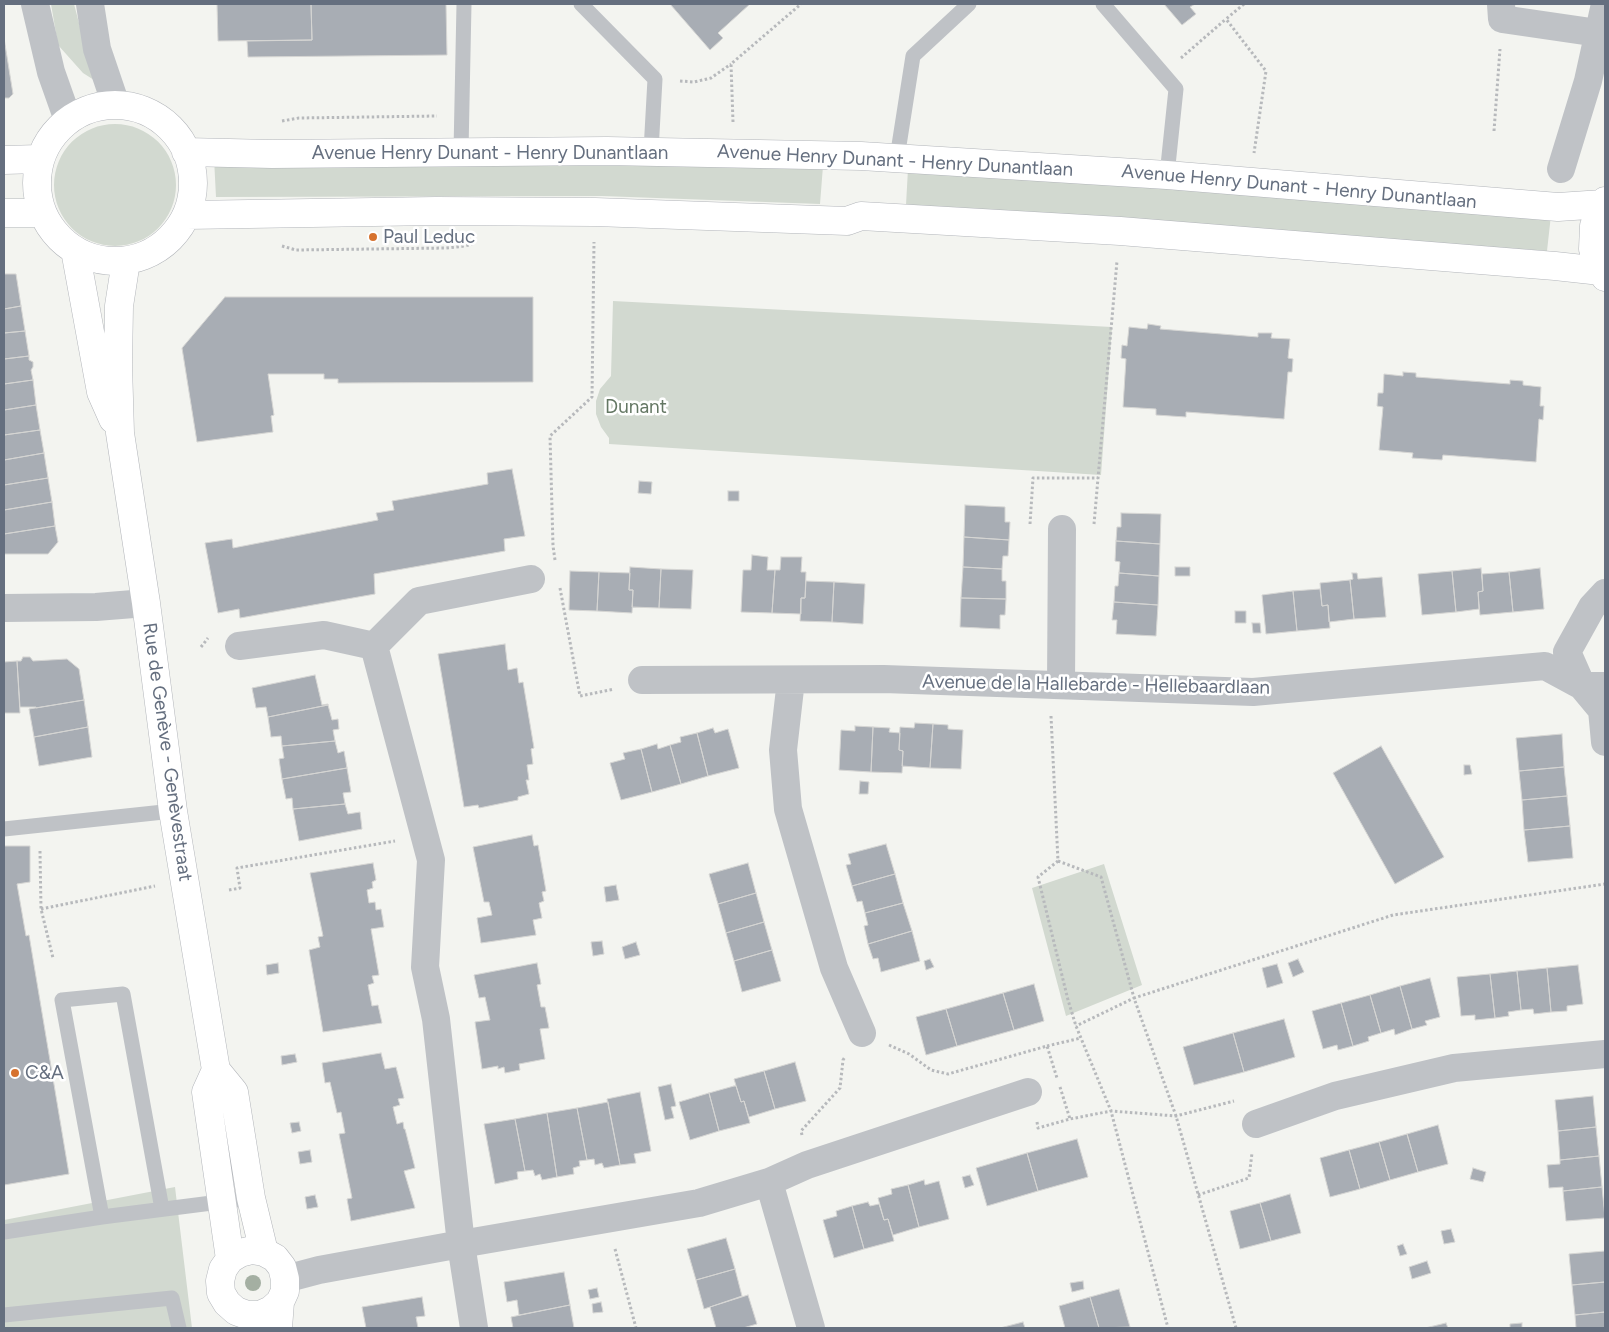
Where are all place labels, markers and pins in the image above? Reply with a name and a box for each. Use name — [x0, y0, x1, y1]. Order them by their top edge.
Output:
place label: Paul Leduc — [383, 226, 475, 248]
marker: Paul Leduc — [367, 231, 379, 243]
place label: C&A — [25, 1062, 64, 1084]
marker: C&A — [9, 1067, 21, 1079]

